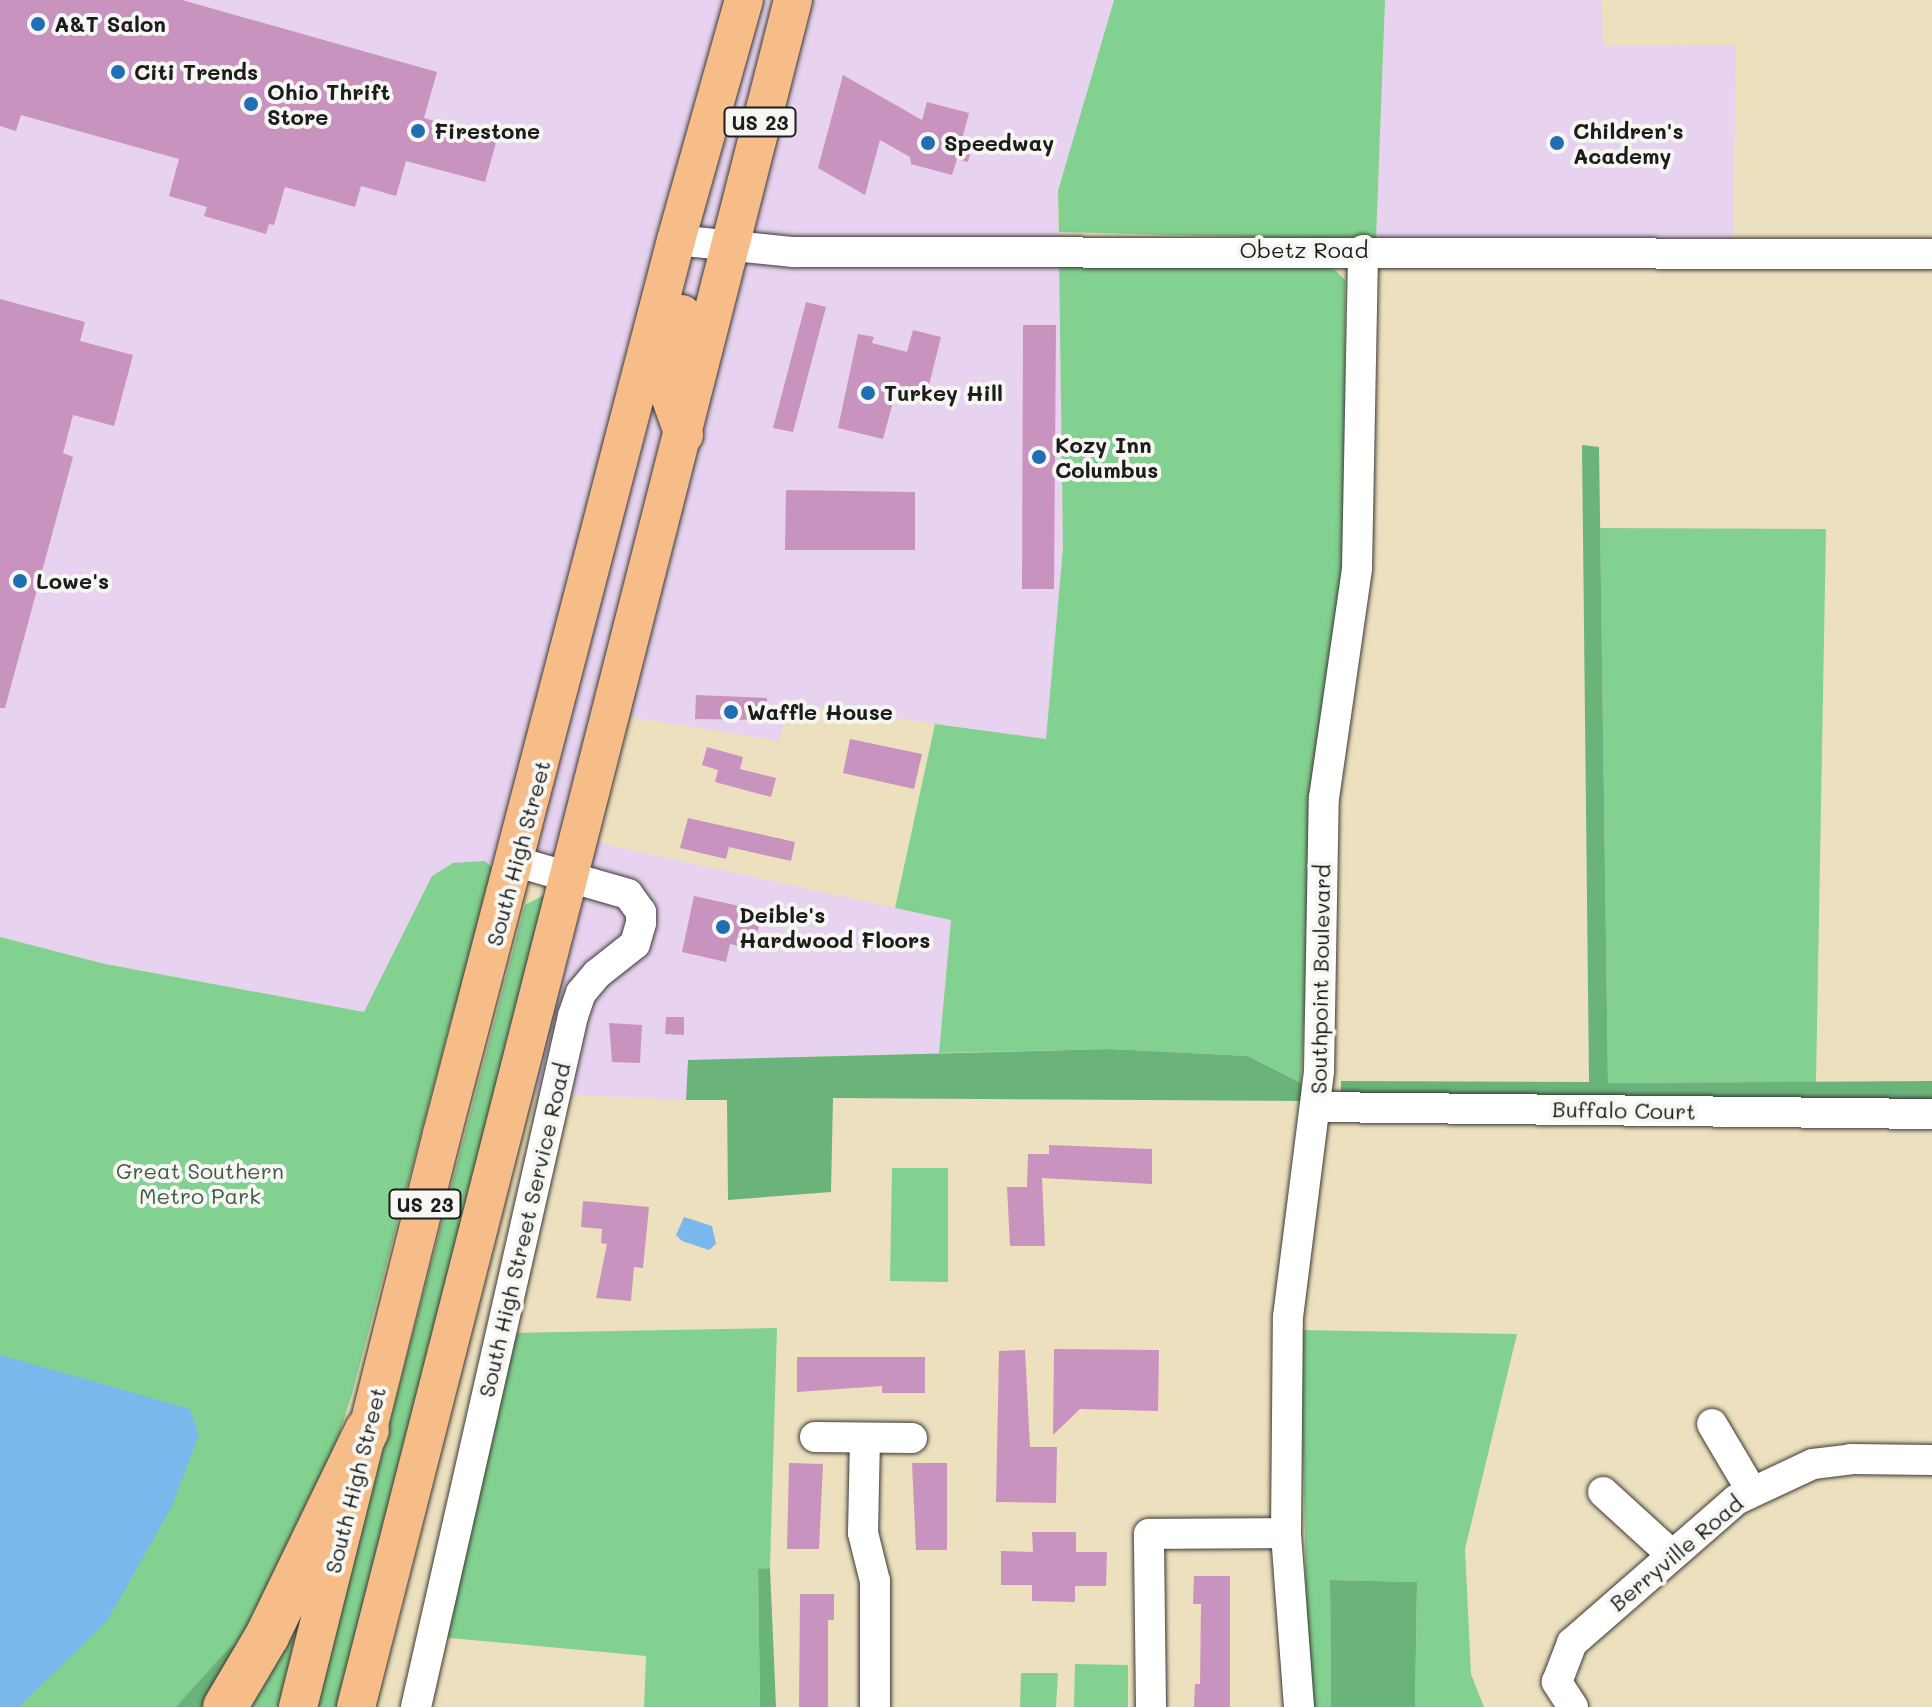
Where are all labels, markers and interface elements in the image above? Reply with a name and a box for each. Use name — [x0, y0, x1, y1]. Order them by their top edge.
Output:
place label: A&T Salon — [54, 11, 166, 37]
marker: A&T Salon — [29, 15, 47, 33]
place label: Citi Trends — [134, 59, 258, 85]
marker: Citi Trends — [109, 63, 127, 81]
place label: Ohio Thrift Store — [267, 78, 390, 130]
marker: Ohio Thrift Store — [242, 95, 260, 113]
road number: US 23 — [722, 106, 798, 138]
place label: Children's Academy — [1573, 117, 1684, 168]
place label: Firestone — [434, 118, 540, 144]
marker: Firestone — [409, 122, 427, 140]
place label: Speedway — [944, 130, 1054, 156]
marker: Speedway — [919, 134, 937, 152]
marker: Children's Academy — [1548, 134, 1566, 152]
street label: Obetz Road — [1240, 237, 1368, 263]
place label: Turkey Hill — [884, 380, 1003, 406]
marker: Turkey Hill — [859, 384, 877, 402]
place label: Kozy Inn Columbus — [1055, 431, 1158, 482]
marker: Kozy Inn Columbus — [1030, 448, 1048, 466]
place label: Lowe's — [36, 568, 109, 594]
marker: Lowe's — [11, 572, 29, 590]
place label: Waffle House — [747, 699, 893, 725]
marker: Waffle House — [722, 703, 740, 721]
street label: South High Street — [481, 757, 555, 949]
street label: Southpoint Boulevard — [1305, 864, 1335, 1094]
place label: Deible's Hardwood Floors — [739, 901, 930, 952]
marker: Deible's Hardwood Floors — [714, 918, 732, 936]
street label: South High Street Service Road — [473, 1060, 575, 1400]
street label: Buffalo Court — [1552, 1096, 1696, 1124]
park label: Great Southern Metro Park — [116, 1157, 284, 1208]
road number: US 23 — [387, 1188, 463, 1220]
street label: South High Street — [319, 1384, 391, 1576]
street label: Berryville Road — [1604, 1490, 1748, 1616]

